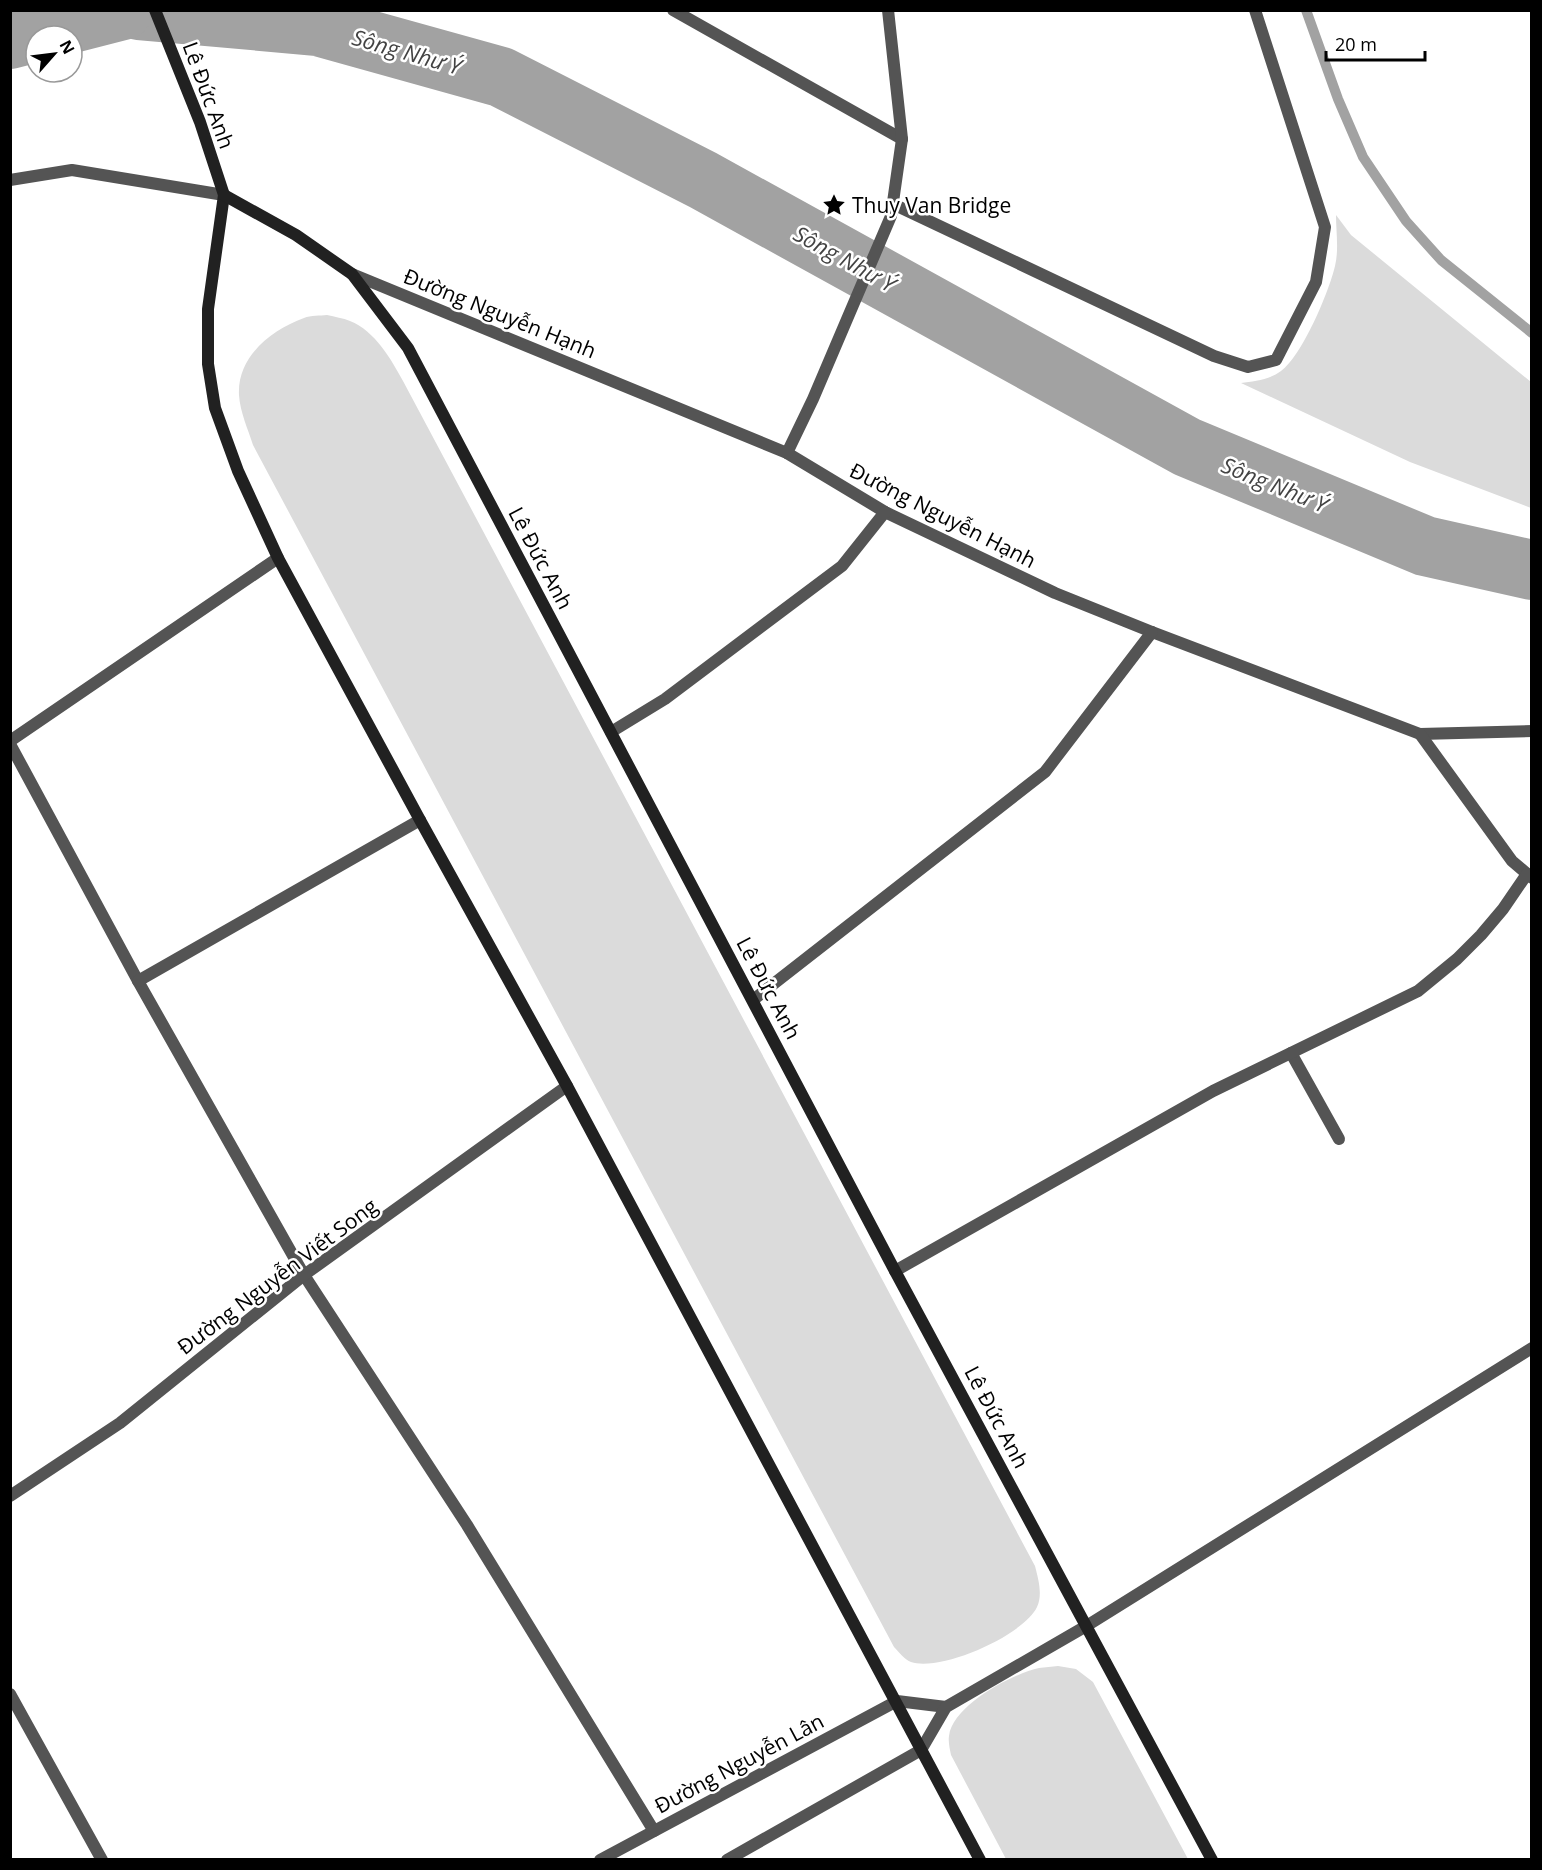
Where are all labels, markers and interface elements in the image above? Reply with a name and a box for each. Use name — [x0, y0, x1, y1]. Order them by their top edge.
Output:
water label: Sông Như Ý — [349, 21, 468, 82]
north arrow — [24, 24, 84, 84]
scale bar — [1326, 24, 1425, 62]
text: 20 m — [1335, 32, 1377, 56]
text: N — [54, 36, 80, 58]
street label: Lê Đức Anh — [177, 38, 241, 152]
place label: Thuy Van Bridge — [852, 191, 1011, 219]
place icon: Thuy Van Bridge — [821, 192, 847, 218]
water label: Sông Như Ý — [789, 218, 904, 300]
street label: Đường Nguyễn Hạnh — [400, 262, 600, 364]
water label: Sông Như Ý — [1217, 449, 1335, 520]
street label: Đường Nguyễn Hạnh — [845, 456, 1041, 574]
street label: Lê Đức Anh — [502, 502, 580, 614]
street label: Lê Đức Anh — [730, 932, 808, 1044]
street label: Đường Nguyễn Viết Song — [171, 1192, 383, 1360]
street label: Lê Đức Anh — [958, 1361, 1036, 1473]
street label: Đường Nguyễn Lân — [649, 1707, 829, 1819]

